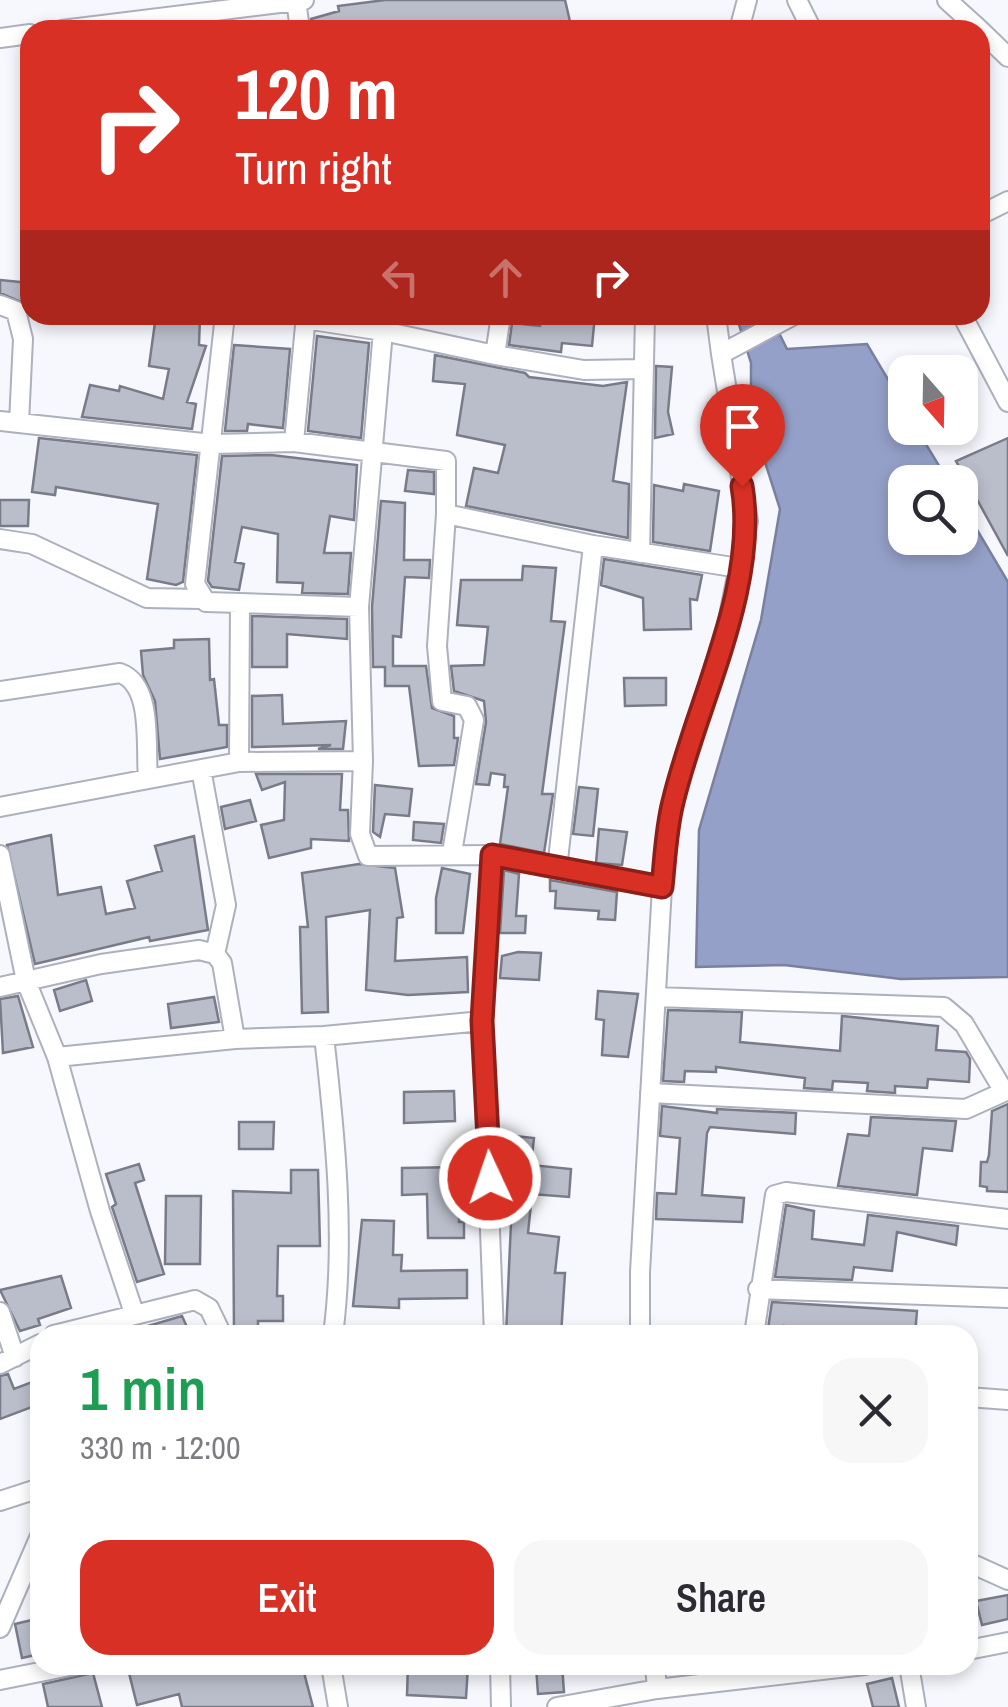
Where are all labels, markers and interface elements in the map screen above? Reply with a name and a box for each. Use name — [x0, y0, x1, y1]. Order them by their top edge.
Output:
text: 120 m — [235, 47, 398, 141]
icon: right — [70, 60, 200, 190]
text: Turn right — [235, 137, 392, 198]
icon: left — [373, 250, 428, 305]
icon: ahead — [478, 250, 533, 305]
icon: right — [583, 250, 638, 305]
north arrow — [888, 355, 978, 445]
map controls — [888, 355, 978, 555]
pin — [700, 384, 785, 487]
icon: arrive — [715, 399, 770, 454]
button: search — [888, 465, 978, 555]
position arrow — [438, 1126, 542, 1230]
text: 1 min — [80, 1348, 207, 1429]
button: close — [823, 1358, 928, 1463]
text: 330 m · 12:00 — [80, 1426, 240, 1469]
button: Exit — [80, 1540, 494, 1655]
button: Share — [514, 1540, 928, 1655]

